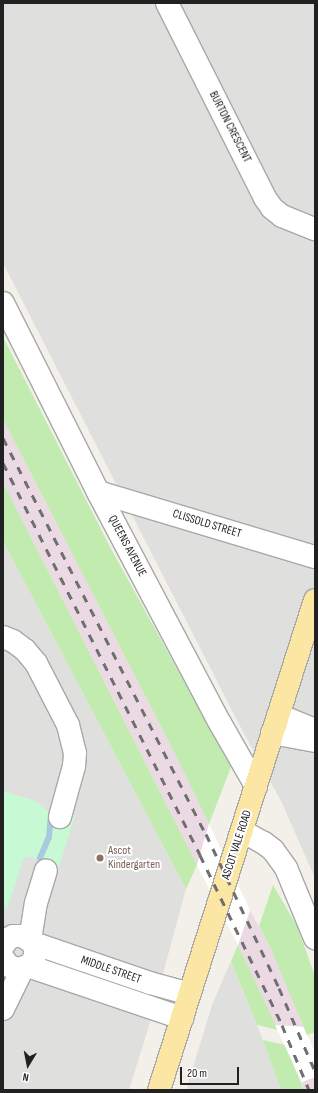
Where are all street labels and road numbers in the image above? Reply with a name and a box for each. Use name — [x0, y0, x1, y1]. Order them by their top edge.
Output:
street label: BURTON CRESCENT — [206, 89, 254, 165]
street label: CLISSOLD STREET — [171, 507, 243, 541]
street label: QUEENS AVENUE — [105, 513, 149, 579]
street label: ASCOT VALE ROAD — [219, 808, 255, 882]
street label: MIDDLE STREET — [79, 953, 143, 987]

